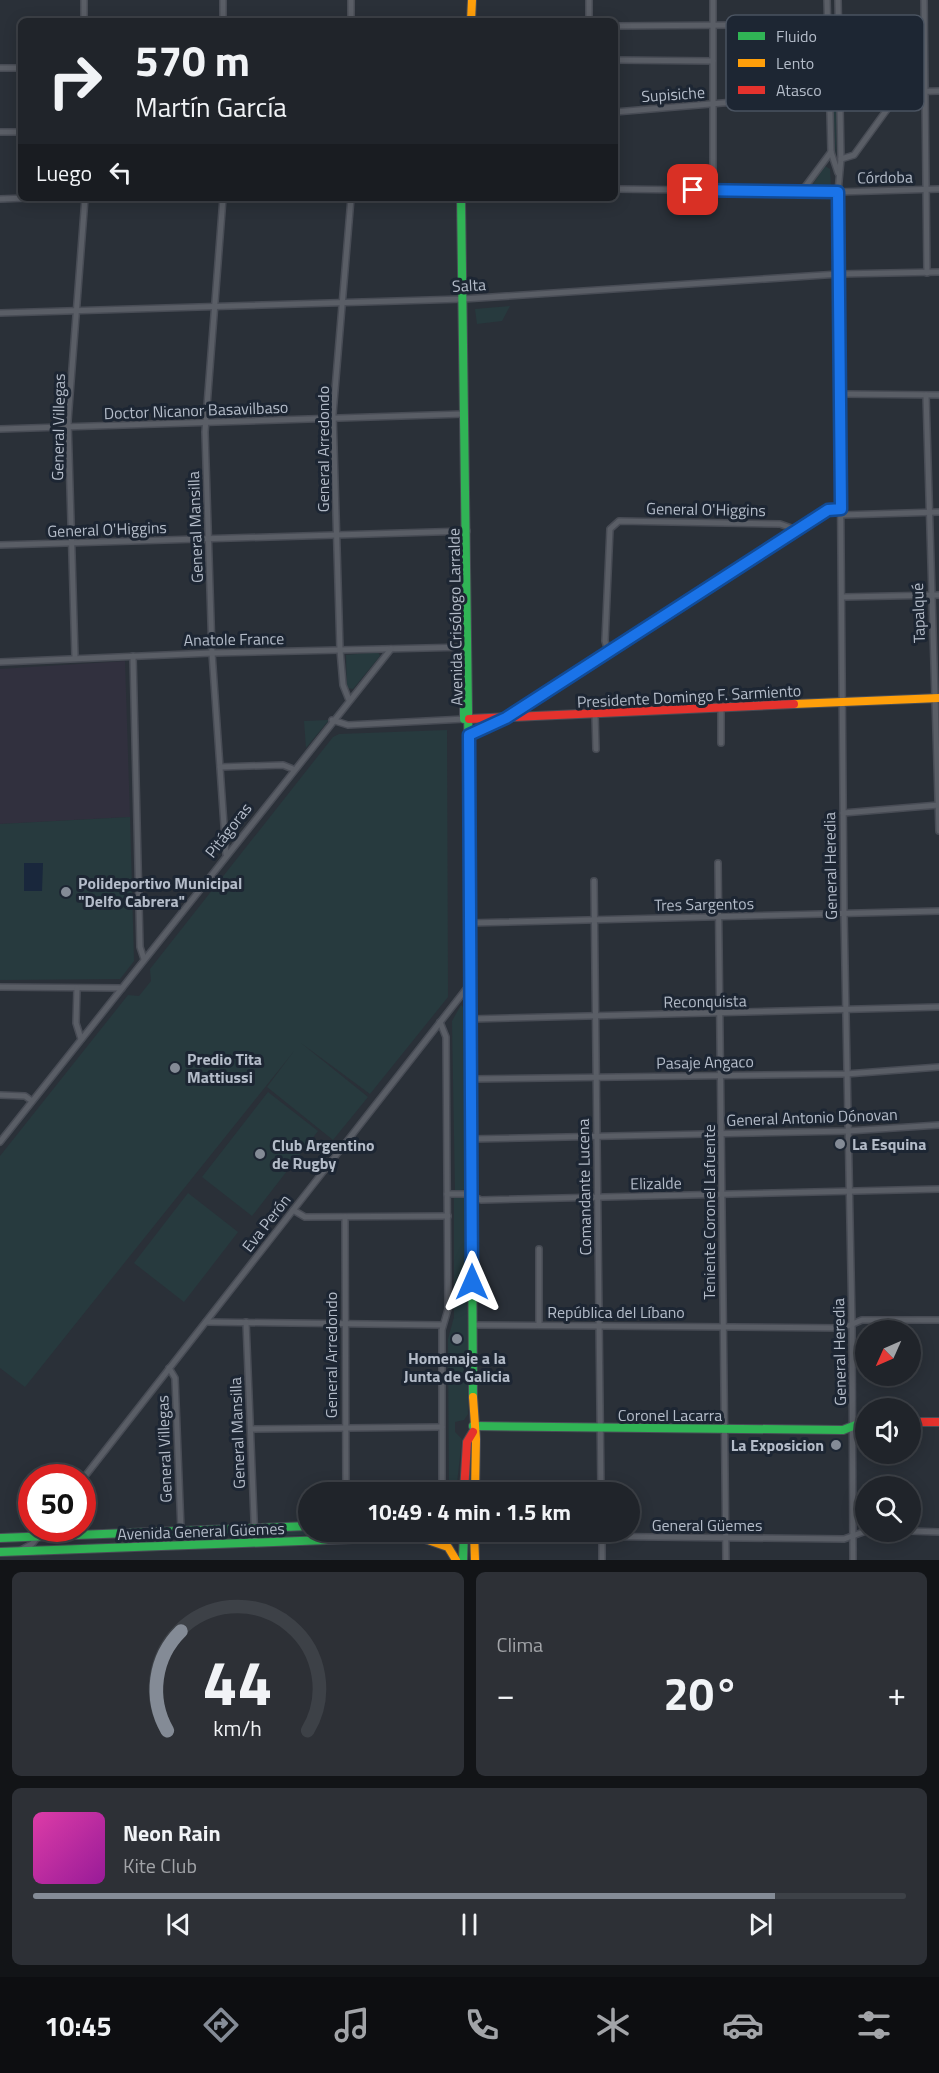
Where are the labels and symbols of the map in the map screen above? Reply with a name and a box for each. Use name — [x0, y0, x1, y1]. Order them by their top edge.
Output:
legend — [726, 15, 924, 111]
text: Fluido — [776, 24, 817, 48]
text: Lento — [776, 51, 814, 75]
text: Atasco — [776, 78, 822, 102]
street label: Supisiche — [640, 80, 706, 108]
pin — [667, 164, 718, 215]
street label: Córdoba — [857, 165, 913, 189]
street label: Salta — [451, 272, 487, 298]
street label: General Villegas — [45, 373, 71, 481]
street label: General Arredondo — [311, 386, 335, 512]
street label: Doctor Nicanor Basavilbaso — [103, 395, 289, 425]
street label: General Mansilla — [181, 471, 209, 583]
street label: General O'Higgins — [646, 496, 766, 522]
street label: General O'Higgins — [47, 515, 167, 543]
street label: Avenida Crisólogo Larralde — [441, 528, 469, 706]
street label: Tapalqué — [905, 583, 931, 643]
street label: Anatole France — [183, 626, 285, 652]
street label: Presidente Domingo F. Sarmiento — [576, 678, 802, 714]
street label: Pitágoras — [199, 797, 257, 863]
street label: General Heredia — [817, 812, 843, 920]
place label: Polideportivo Municipal "Delfo Cabrera" — [78, 871, 242, 913]
marker: Polideportivo Municipal "Delfo Cabrera" — [59, 885, 73, 899]
street label: Tres Sargentos — [654, 891, 754, 917]
street label: Reconquista — [663, 988, 747, 1014]
place label: Predio Tita Mattiussi — [187, 1047, 262, 1089]
street label: Pasaje Angaco — [656, 1049, 754, 1075]
marker: Predio Tita Mattiussi — [168, 1061, 182, 1075]
street label: General Antonio Dónovan — [726, 1102, 898, 1132]
street label: Comandante Lucena — [571, 1118, 597, 1256]
street label: Teniente Coronel Lafuente — [697, 1124, 721, 1300]
place label: La Esquina — [852, 1132, 926, 1156]
place label: Club Argentino de Rugby — [272, 1133, 375, 1175]
marker: La Esquina — [833, 1137, 847, 1151]
marker: Club Argentino de Rugby — [253, 1147, 267, 1161]
street label: Elizalde — [630, 1171, 682, 1195]
street label: Eva Perón — [236, 1189, 296, 1257]
position arrow — [440, 1250, 504, 1314]
street label: General Arredondo — [319, 1292, 343, 1418]
street label: General Heredia — [826, 1298, 852, 1406]
street label: República del Líbano — [547, 1300, 685, 1324]
north arrow — [855, 1320, 921, 1386]
marker: Homenaje a la Junta de Galicia — [450, 1332, 464, 1346]
place label: Homenaje a la Junta de Galicia — [404, 1346, 510, 1388]
street label: General Mansilla — [223, 1377, 251, 1489]
street label: General Villegas — [150, 1395, 178, 1503]
street label: Coronel Lacarra — [618, 1403, 722, 1427]
place label: La Exposicion — [731, 1433, 824, 1457]
marker: La Exposicion — [829, 1438, 843, 1452]
speed limit sign: 50 — [18, 1464, 96, 1542]
street label: General Güemes — [652, 1513, 762, 1537]
street label: Avenida General Güemes — [117, 1516, 285, 1546]

